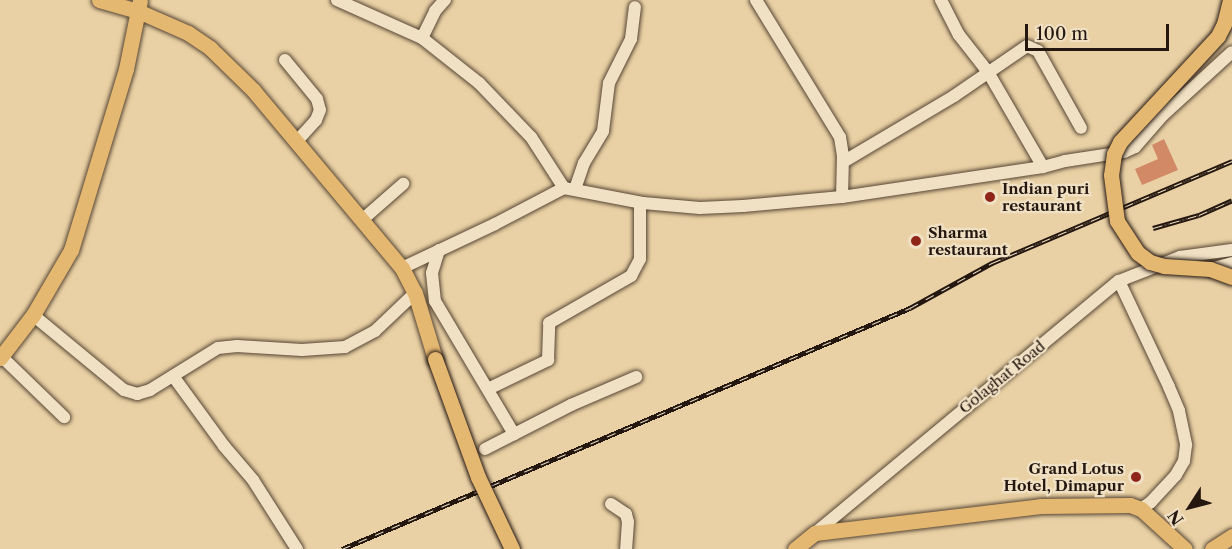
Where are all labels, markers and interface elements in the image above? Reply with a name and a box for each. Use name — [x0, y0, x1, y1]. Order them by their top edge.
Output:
scale bar — [1028, 12, 1172, 50]
text: 100 m — [1036, 23, 1088, 45]
place label: Indian puri restaurant — [1002, 179, 1089, 214]
marker: Indian puri restaurant — [983, 190, 997, 204]
place label: Sharma restaurant — [928, 223, 1008, 258]
marker: Sharma restaurant — [909, 234, 923, 248]
street label: Golaghat Road — [955, 337, 1049, 417]
place label: Grand Lotus Hotel, Dimapur — [1004, 459, 1124, 494]
marker: Grand Lotus Hotel, Dimapur — [1129, 470, 1143, 484]
north arrow — [1160, 477, 1220, 537]
text: N — [1163, 506, 1188, 529]

